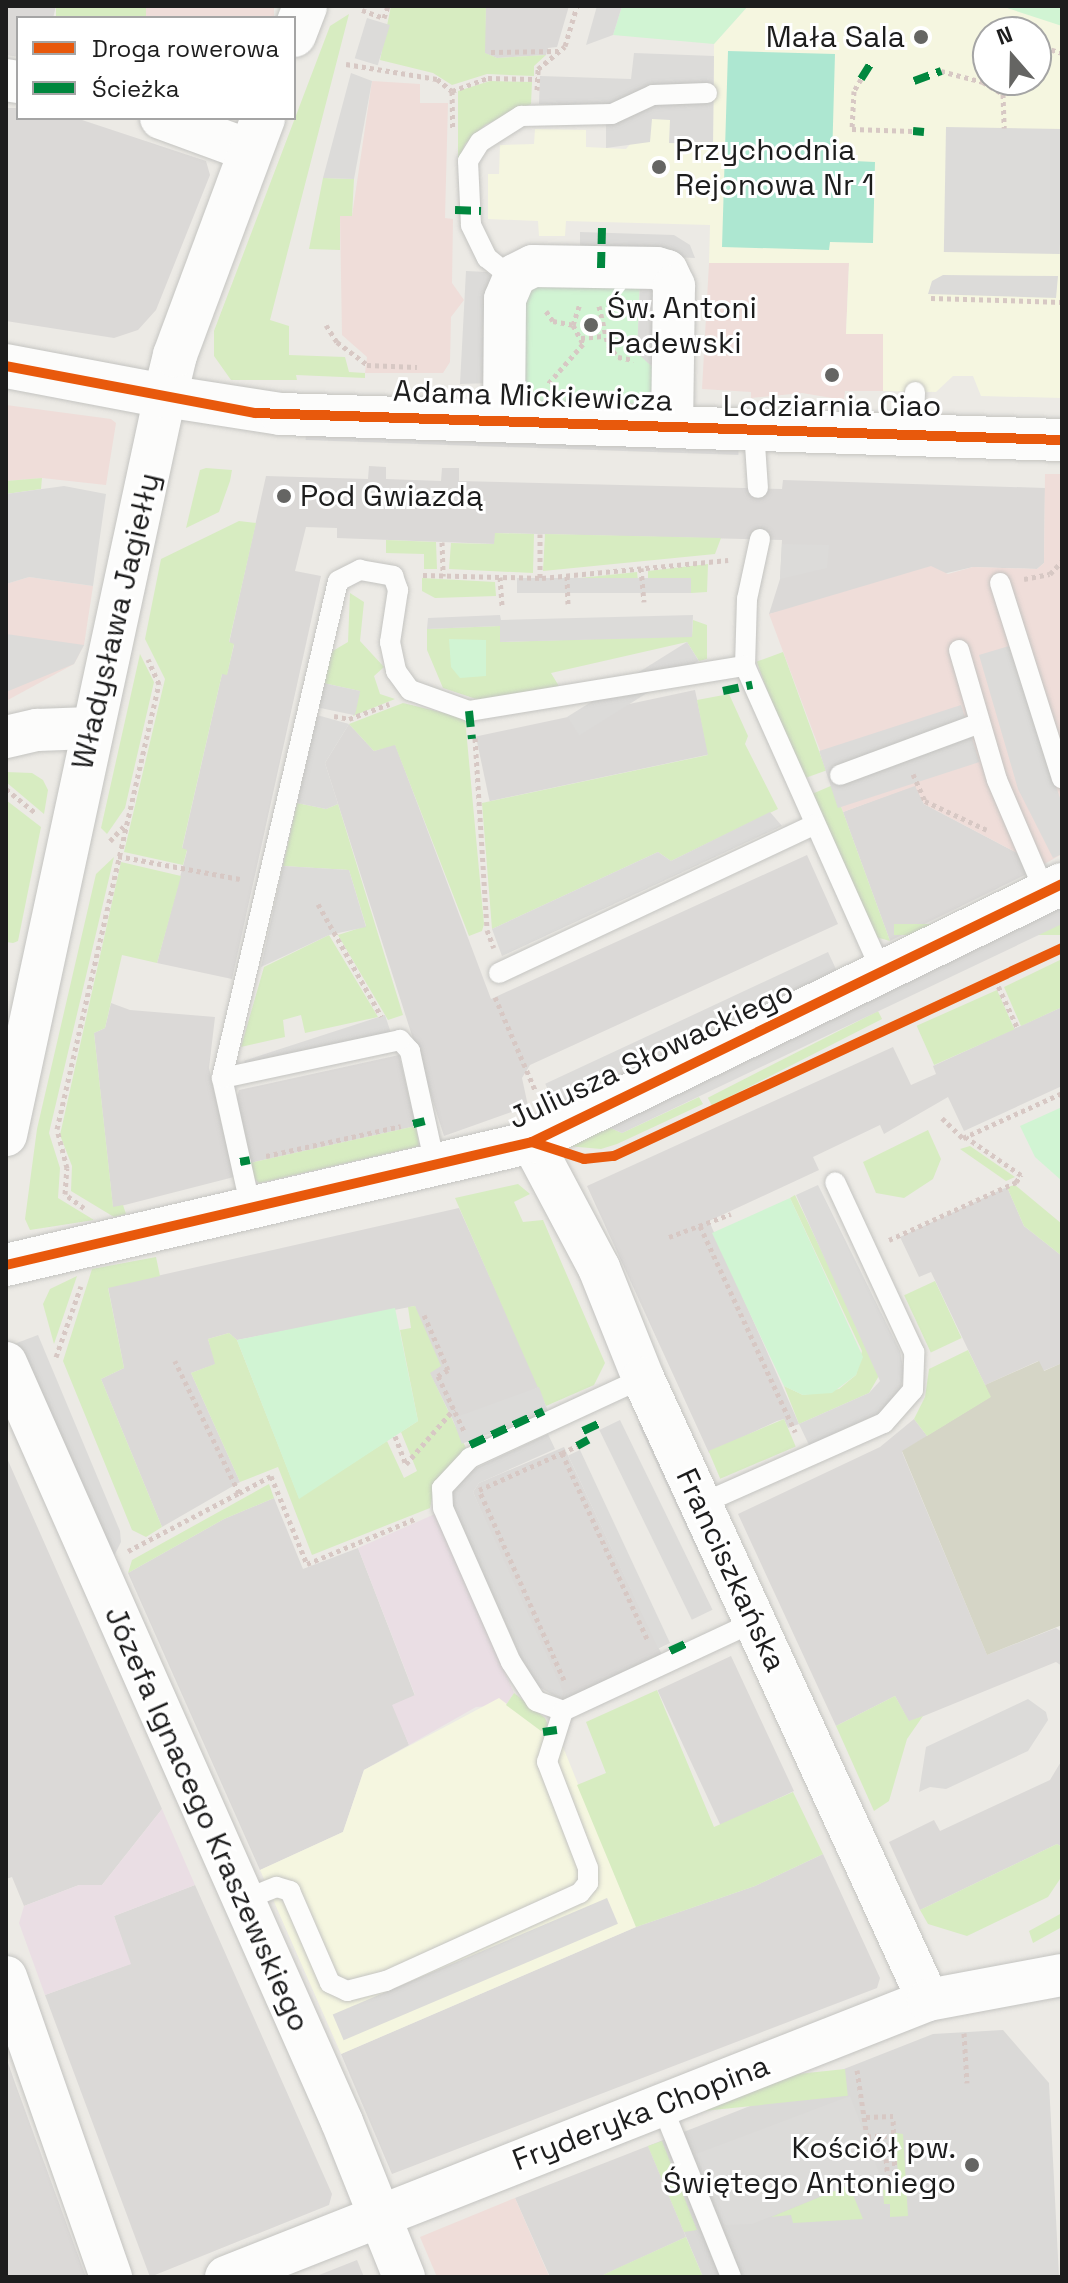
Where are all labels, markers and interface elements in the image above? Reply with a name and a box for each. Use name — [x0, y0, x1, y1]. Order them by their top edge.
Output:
legend — [16, 16, 296, 120]
north arrow — [972, 16, 1052, 96]
place label: Mała Sala — [766, 19, 905, 55]
text: N — [993, 20, 1016, 51]
marker: Mała Sala — [912, 28, 930, 46]
text: Droga rowerowa — [92, 33, 279, 64]
text: Ścieżka — [92, 73, 180, 104]
place label: Przychodnia Rejonowa Nr 1 — [675, 132, 874, 202]
marker: Przychodnia Rejonowa Nr 1 — [650, 158, 668, 176]
place label: Św. Antoni Padewski — [607, 290, 758, 360]
marker: Św. Antoni Padewski — [582, 316, 600, 334]
marker: Lodziarnia Ciao — [823, 366, 841, 384]
street label: Adama Mickiewicza — [392, 373, 674, 419]
place label: Lodziarnia Ciao — [723, 388, 941, 424]
street label: Władysława Jagiełły — [64, 469, 168, 773]
place label: Pod Gwiazdą — [300, 478, 483, 514]
marker: Pod Gwiazdą — [275, 487, 293, 505]
street label: Juliusza Słowackiego — [503, 973, 799, 1137]
street label: Franciszkańska — [668, 1463, 794, 1677]
street label: Józefa Ignacego Kraszewskiego — [97, 1601, 317, 2037]
street label: Fryderyka Chopina — [508, 2047, 774, 2179]
place label: Kościół pw. Świętego Antoniego — [663, 2130, 956, 2200]
marker: Kościół pw. Świętego Antoniego — [963, 2156, 981, 2174]

